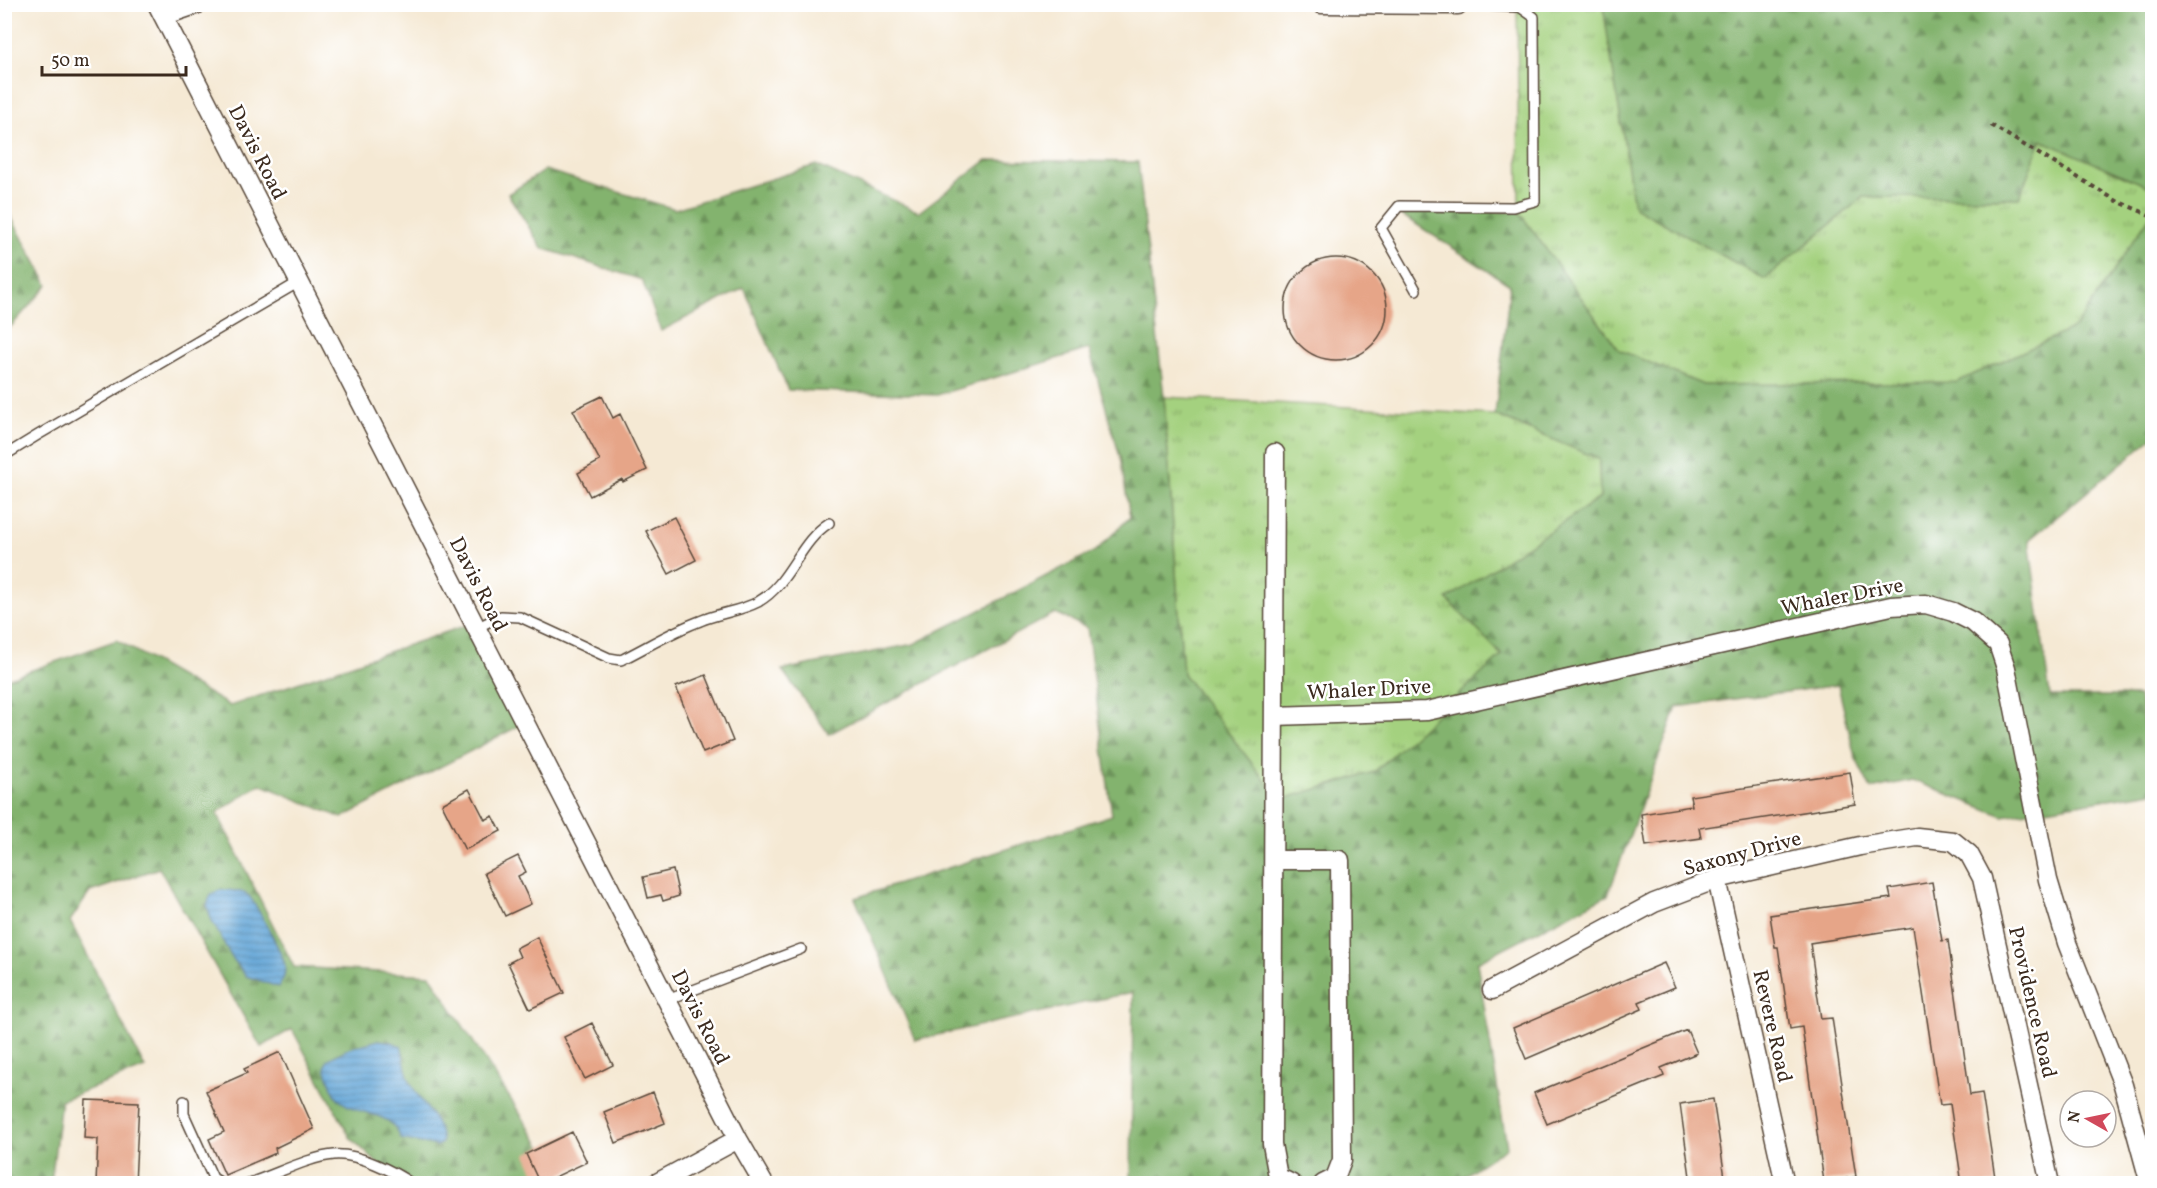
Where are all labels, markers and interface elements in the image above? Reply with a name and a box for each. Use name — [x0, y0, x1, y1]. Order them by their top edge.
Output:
scale bar — [42, 39, 186, 77]
text: 50 m — [51, 49, 90, 74]
street label: Davis Road — [220, 100, 293, 205]
street label: Davis Road — [441, 532, 514, 637]
street label: Whaler Drive — [1778, 571, 1906, 624]
street label: Whaler Drive — [1306, 673, 1432, 708]
street label: Saxony Drive — [1680, 825, 1805, 884]
street label: Providence Road — [2000, 924, 2063, 1081]
street label: Davis Road — [663, 965, 736, 1070]
street label: Revere Road — [1744, 967, 1799, 1086]
north arrow — [2058, 1089, 2118, 1149]
text: N — [2063, 1109, 2087, 1124]

